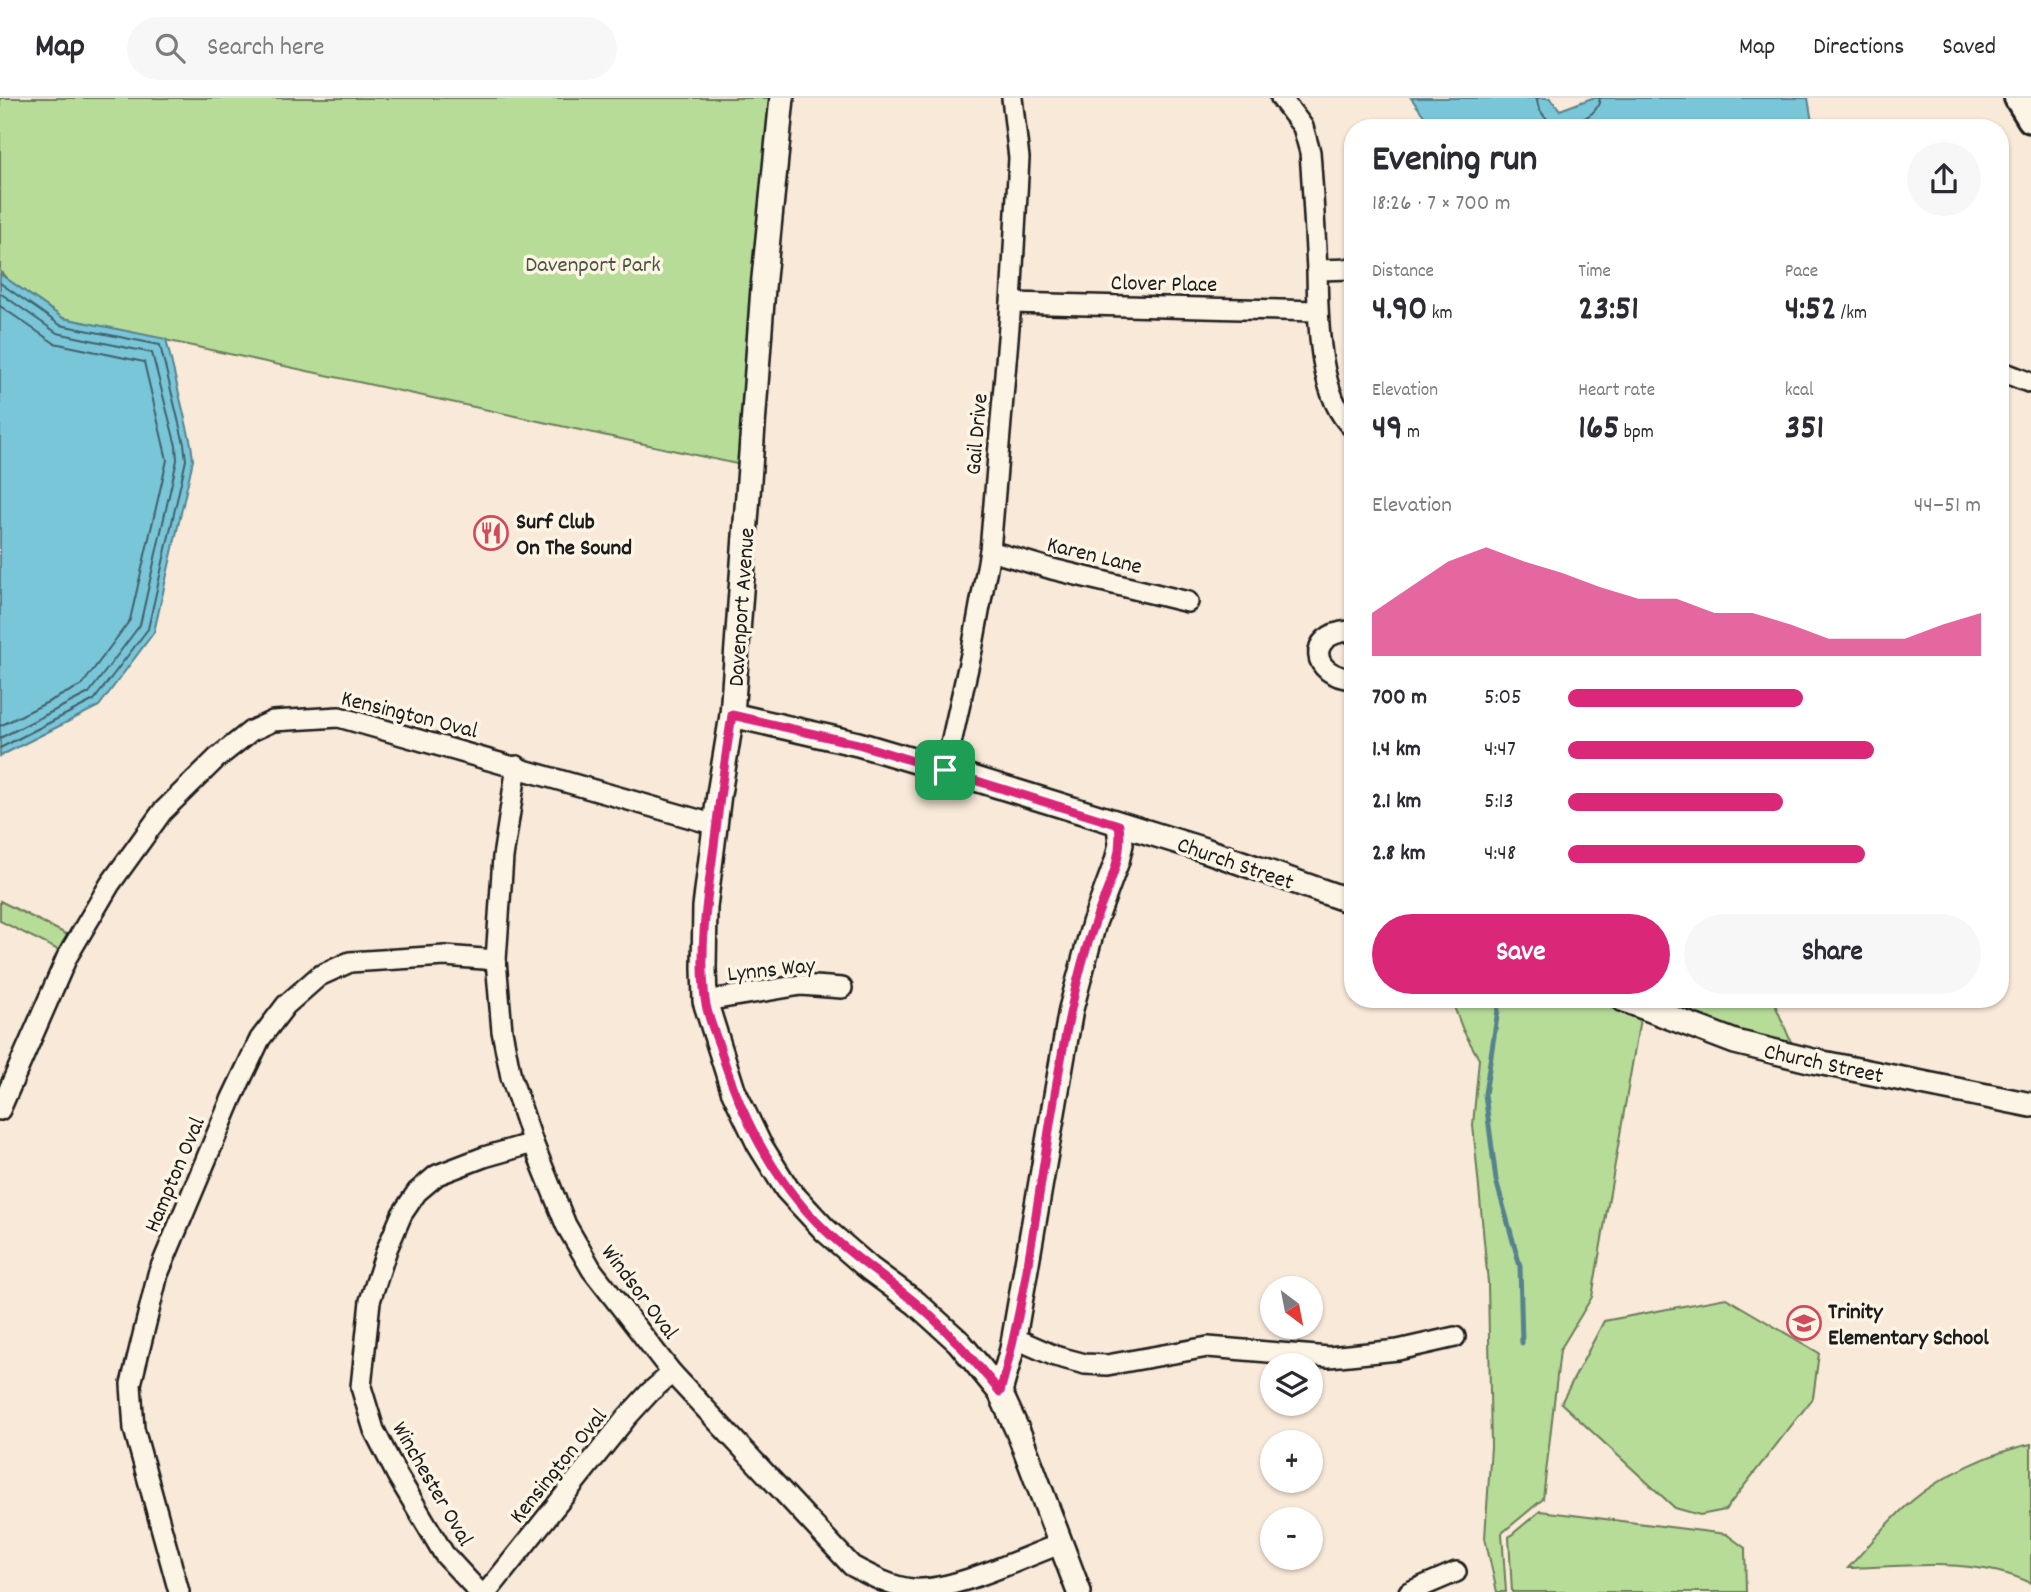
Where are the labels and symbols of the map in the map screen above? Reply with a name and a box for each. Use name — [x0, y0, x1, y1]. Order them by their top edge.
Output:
park label: Davenport Park — [525, 250, 661, 283]
street label: Clover Place — [1110, 268, 1218, 303]
street label: Gail Drive — [958, 392, 998, 476]
place label: Surf Club On The Sound — [516, 507, 632, 566]
restaurant icon: Surf Club On The Sound — [472, 514, 510, 552]
street label: Davenport Avenue — [721, 527, 765, 688]
street label: Karen Lane — [1043, 530, 1145, 585]
street label: Kensington Oval — [337, 683, 481, 749]
pin — [915, 740, 975, 800]
street label: Church Street — [1172, 830, 1298, 901]
street label: Lynns Way — [726, 950, 818, 993]
street label: Church Street — [1761, 1037, 1886, 1094]
street label: Hampton Oval — [137, 1112, 216, 1238]
street label: Windsor Oval — [591, 1239, 685, 1348]
north arrow — [1260, 1276, 1323, 1339]
place label: Trinity Elementary School — [1828, 1297, 1989, 1356]
school or university icon: Trinity Elementary School — [1785, 1304, 1823, 1342]
street label: Kensington Oval — [503, 1402, 617, 1532]
street label: Winchester Oval — [382, 1416, 480, 1554]

